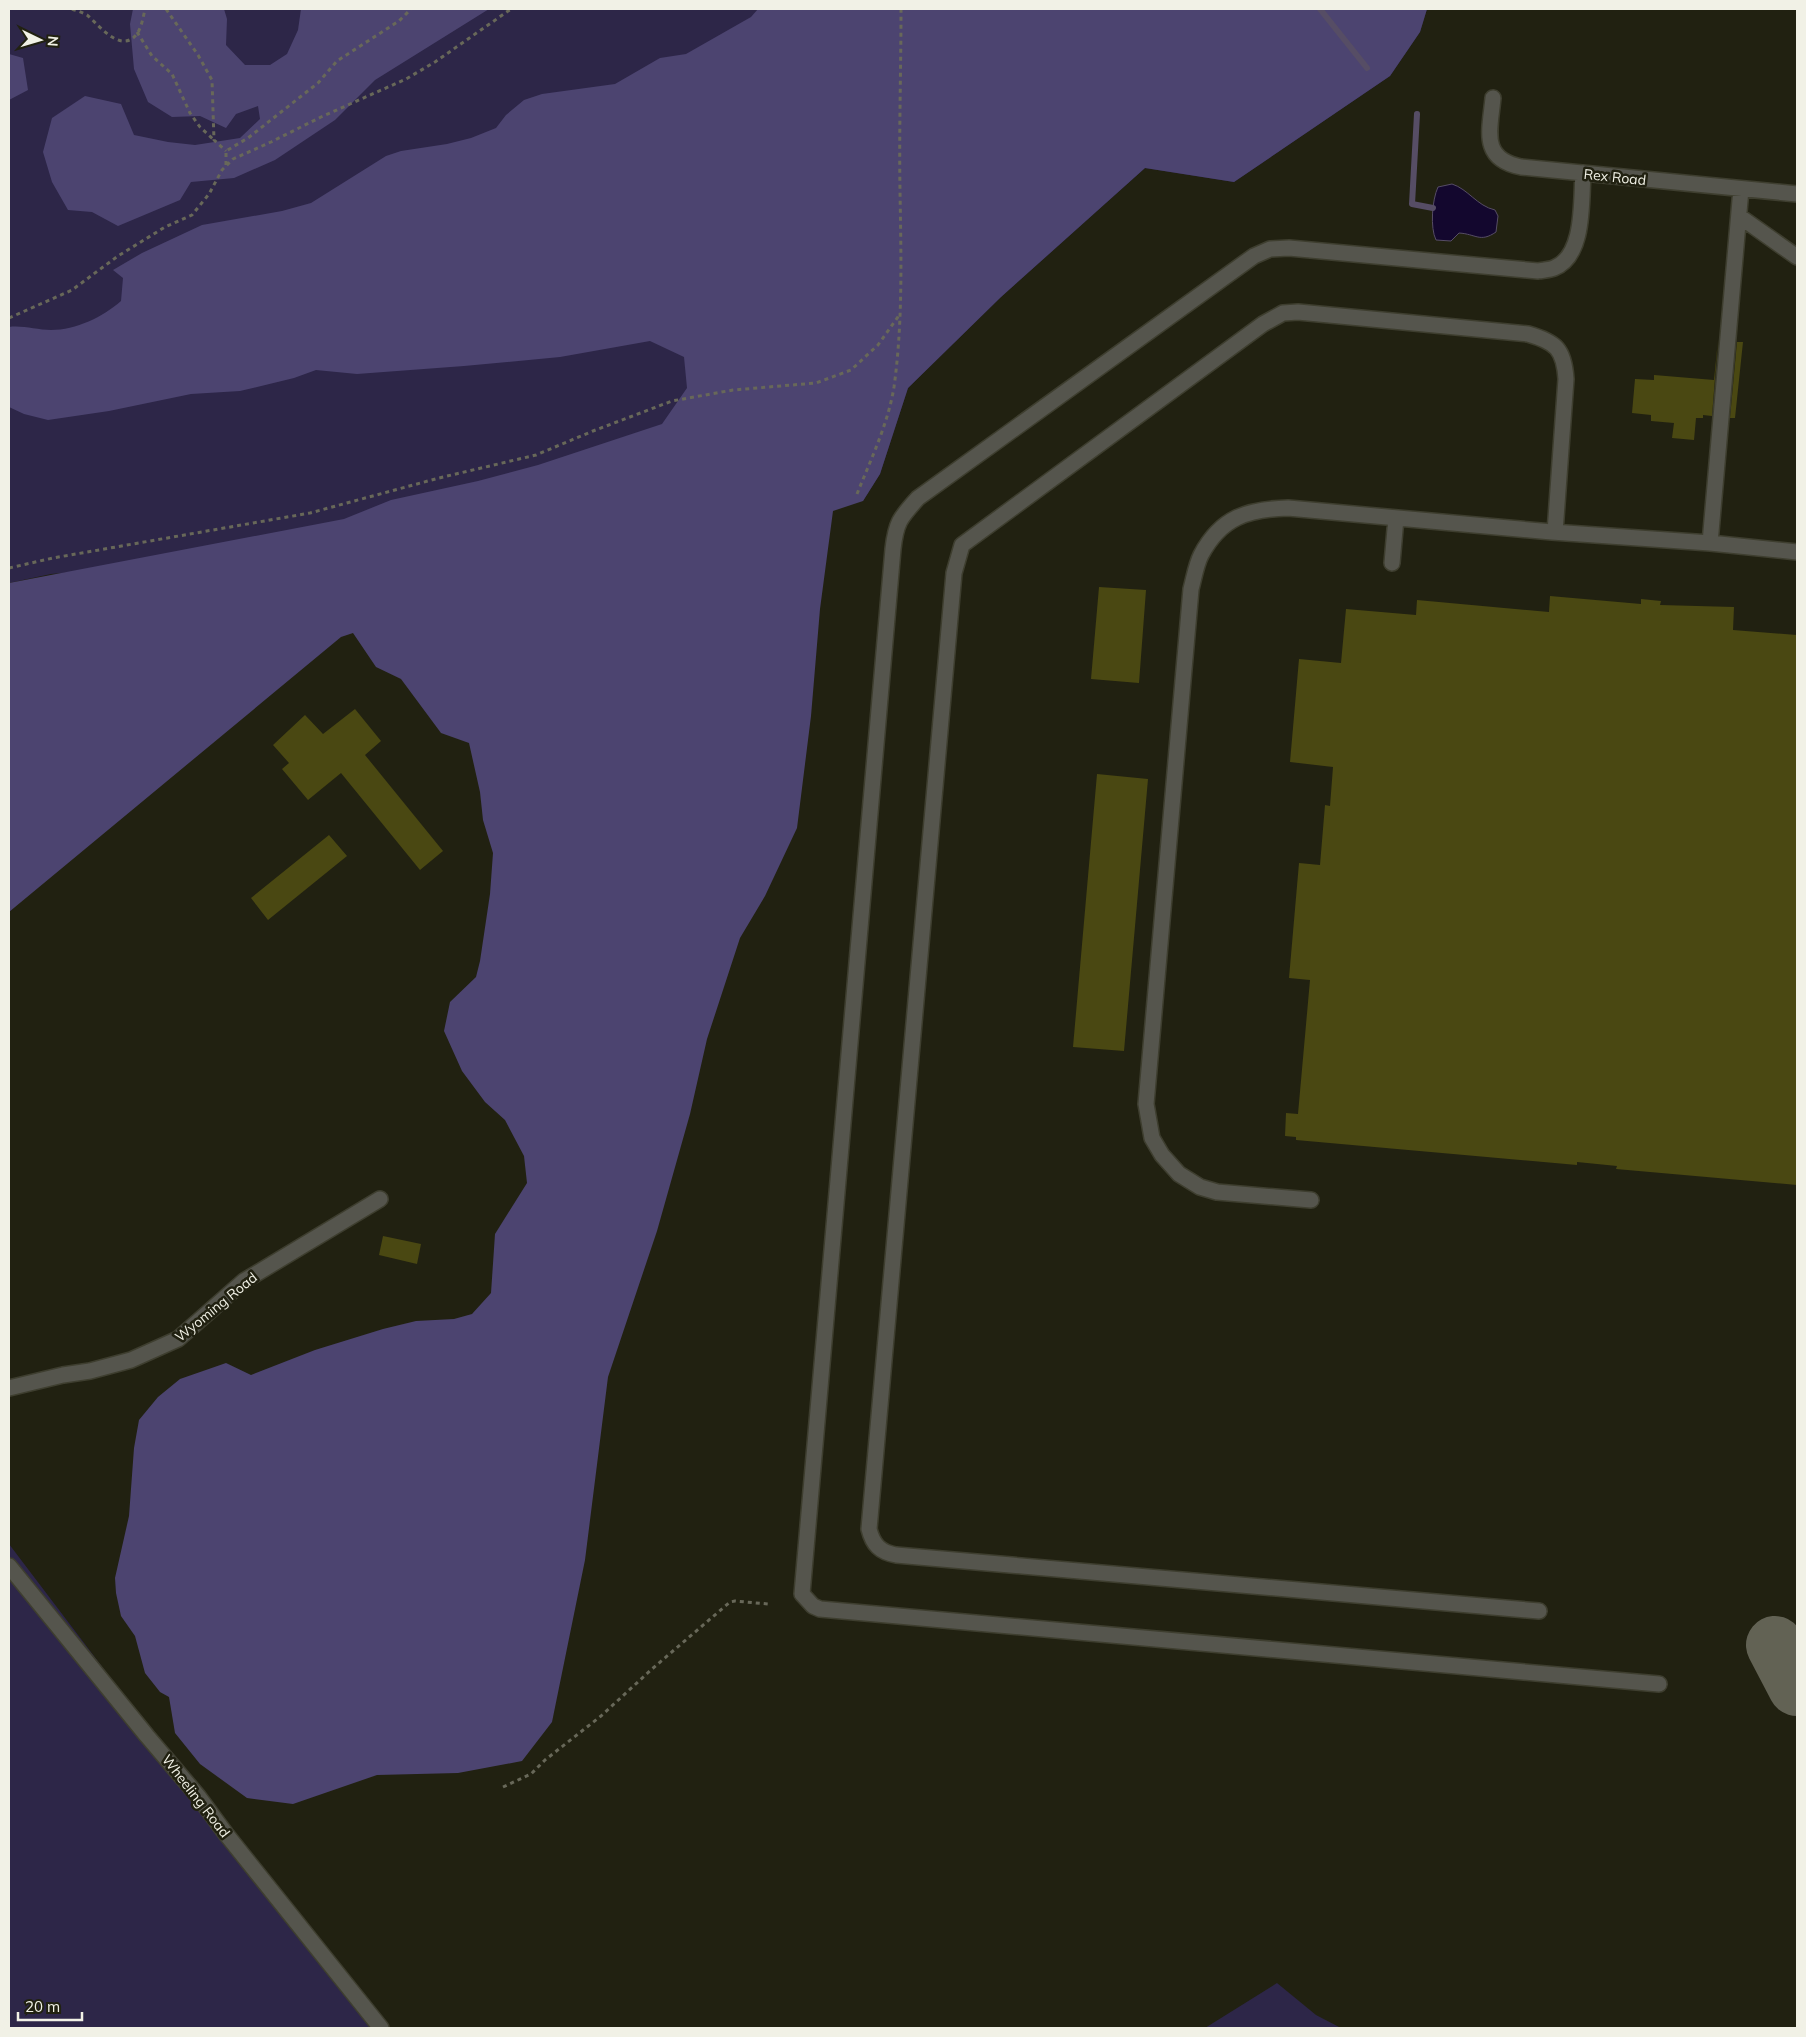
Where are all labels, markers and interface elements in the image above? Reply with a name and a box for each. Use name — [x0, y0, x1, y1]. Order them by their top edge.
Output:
north arrow — [15, 15, 65, 65]
text: N — [44, 35, 62, 47]
street label: Rex Road — [1583, 165, 1647, 189]
street label: Wyoming Road — [171, 1268, 261, 1346]
street label: Wheeling Road — [158, 1751, 234, 1841]
scale bar — [18, 1990, 81, 2022]
text: 20 m — [25, 1997, 60, 2016]

